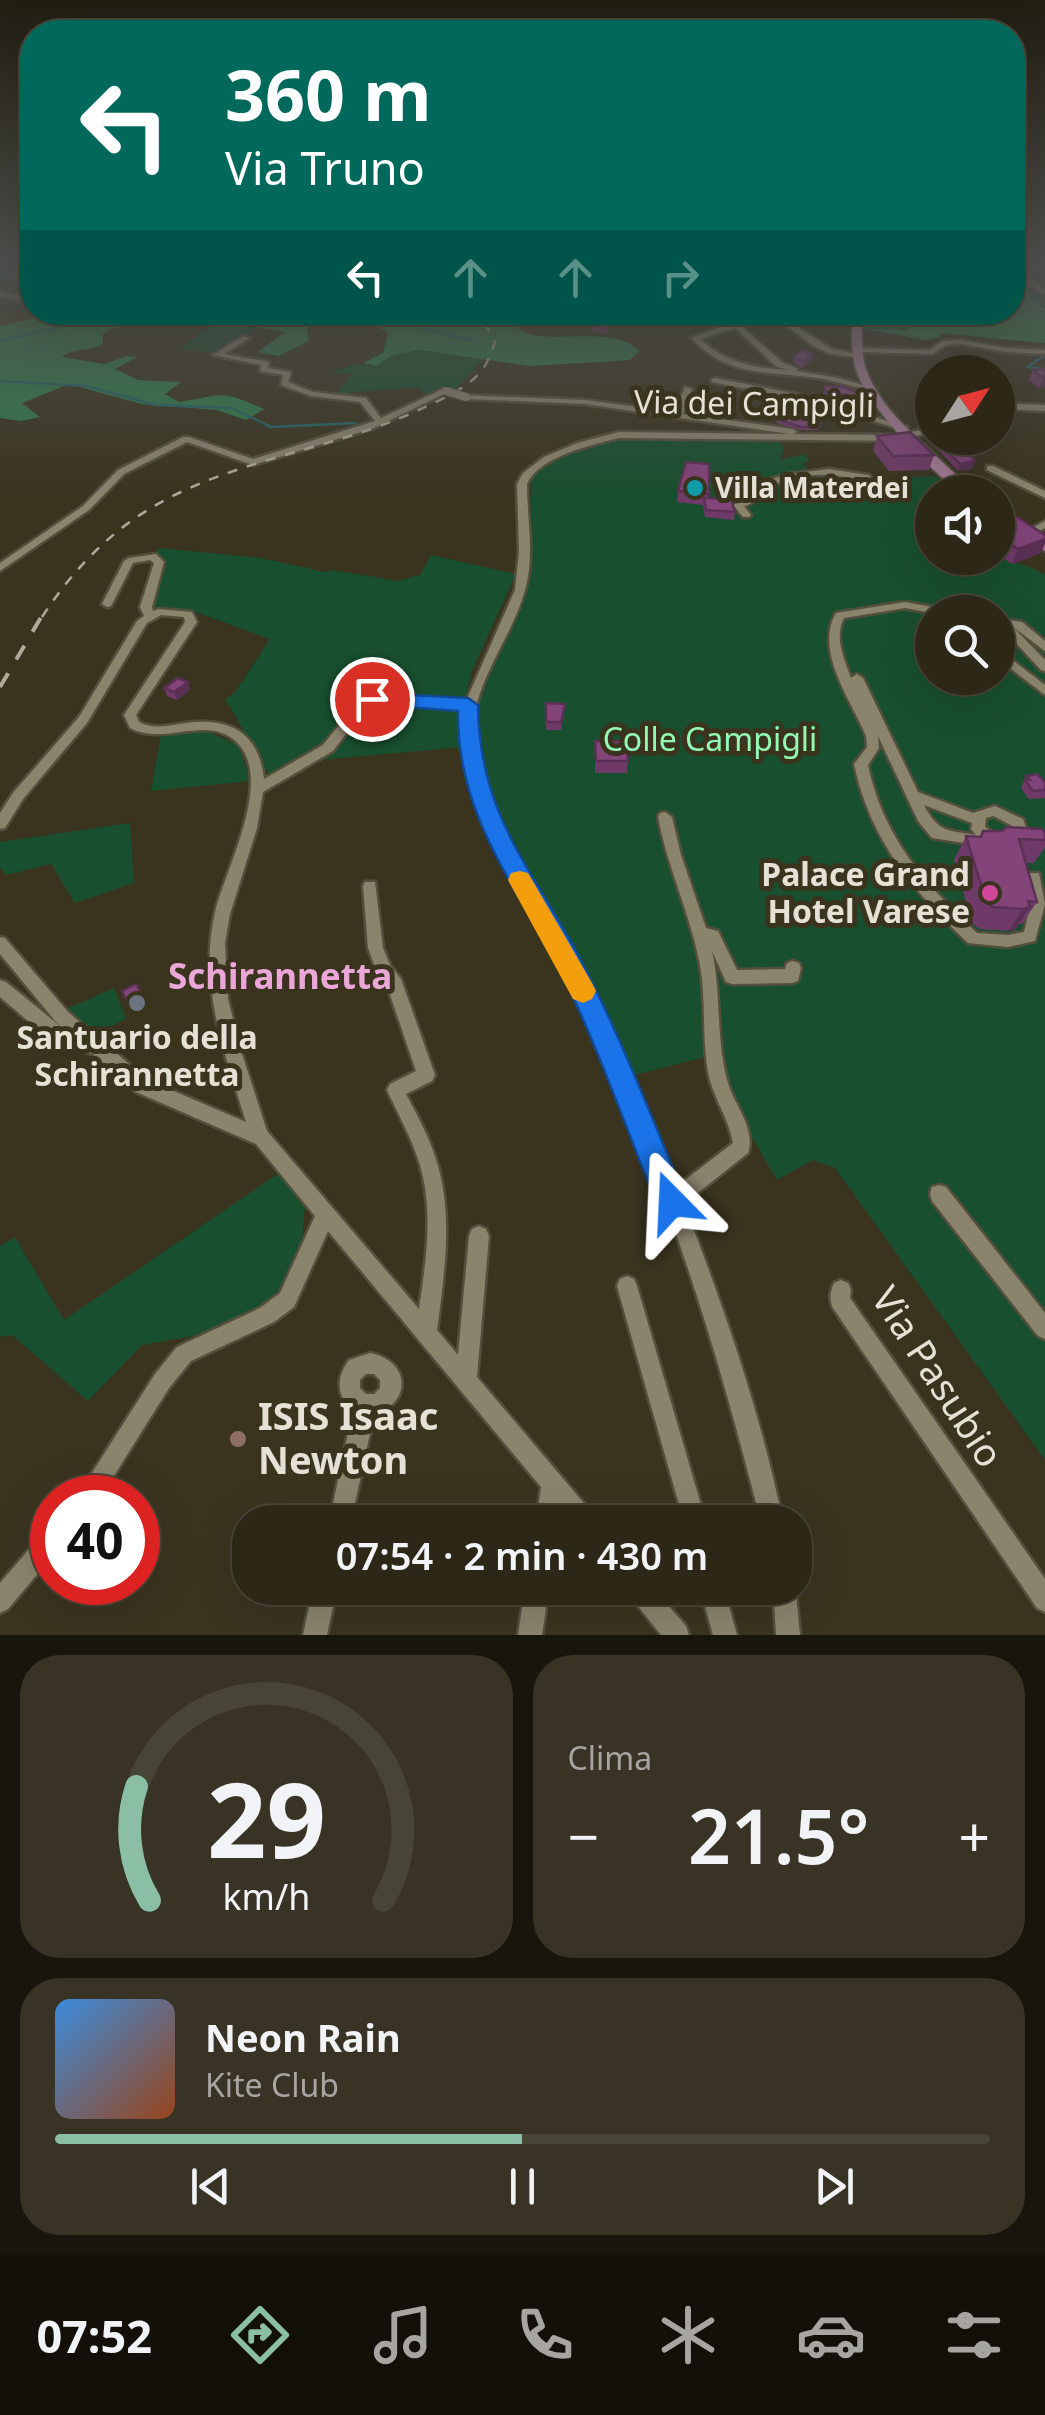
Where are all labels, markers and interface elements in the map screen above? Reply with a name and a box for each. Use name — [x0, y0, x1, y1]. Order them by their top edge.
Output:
text: 360 m — [225, 46, 432, 142]
icon: left — [60, 60, 190, 190]
text: Via Truno — [225, 137, 425, 198]
icon: left — [338, 250, 393, 305]
icon: ahead — [443, 250, 498, 305]
icon: ahead — [548, 250, 603, 305]
icon: right — [653, 250, 708, 305]
north arrow — [915, 355, 1015, 455]
map controls — [915, 355, 1015, 695]
street label: Via dei Campigli — [634, 379, 875, 426]
place label: Villa Materdei — [715, 468, 909, 506]
button: sound — [915, 475, 1015, 575]
marker: Villa Materdei — [684, 477, 706, 499]
button: search — [915, 595, 1015, 695]
pin — [330, 657, 415, 742]
icon: arrive — [345, 672, 400, 727]
park label: Colle Campigli — [603, 717, 817, 760]
place label: Palace Grand Hotel Varese — [761, 852, 970, 932]
marker: Palace Grand Hotel Varese — [979, 882, 1001, 904]
district label: Schirannetta — [168, 952, 392, 999]
marker: Santuario della Schirannetta — [126, 992, 148, 1014]
place label: Santuario della Schirannetta — [16, 1015, 258, 1095]
position arrow — [620, 1150, 724, 1254]
street label: Via Pasubio — [861, 1275, 1017, 1476]
place label: ISIS Isaac Newton — [258, 1389, 438, 1485]
marker: ISIS Isaac Newton — [227, 1428, 249, 1450]
speed limit sign: 40 — [30, 1475, 160, 1605]
text: 07:54 · 2 min · 430 m — [336, 1529, 708, 1581]
text: Clima — [568, 1736, 652, 1779]
text: 29 — [207, 1747, 326, 1888]
text: 21.5° — [688, 1784, 869, 1886]
text: − — [568, 1798, 599, 1873]
text: + — [959, 1798, 990, 1873]
text: km/h — [222, 1872, 310, 1920]
text: Neon Rain — [205, 2011, 401, 2063]
text: Kite Club — [205, 2063, 339, 2106]
icon: previous — [183, 2159, 238, 2214]
icon: pause — [495, 2159, 550, 2214]
icon: next — [807, 2159, 862, 2214]
icon: directions — [225, 2300, 295, 2370]
icon: music — [368, 2300, 438, 2370]
icon: phone — [510, 2300, 580, 2370]
icon: climate — [653, 2300, 723, 2370]
icon: car — [796, 2300, 866, 2370]
icon: filters — [939, 2300, 1009, 2370]
text: 07:52 — [36, 2305, 152, 2366]

